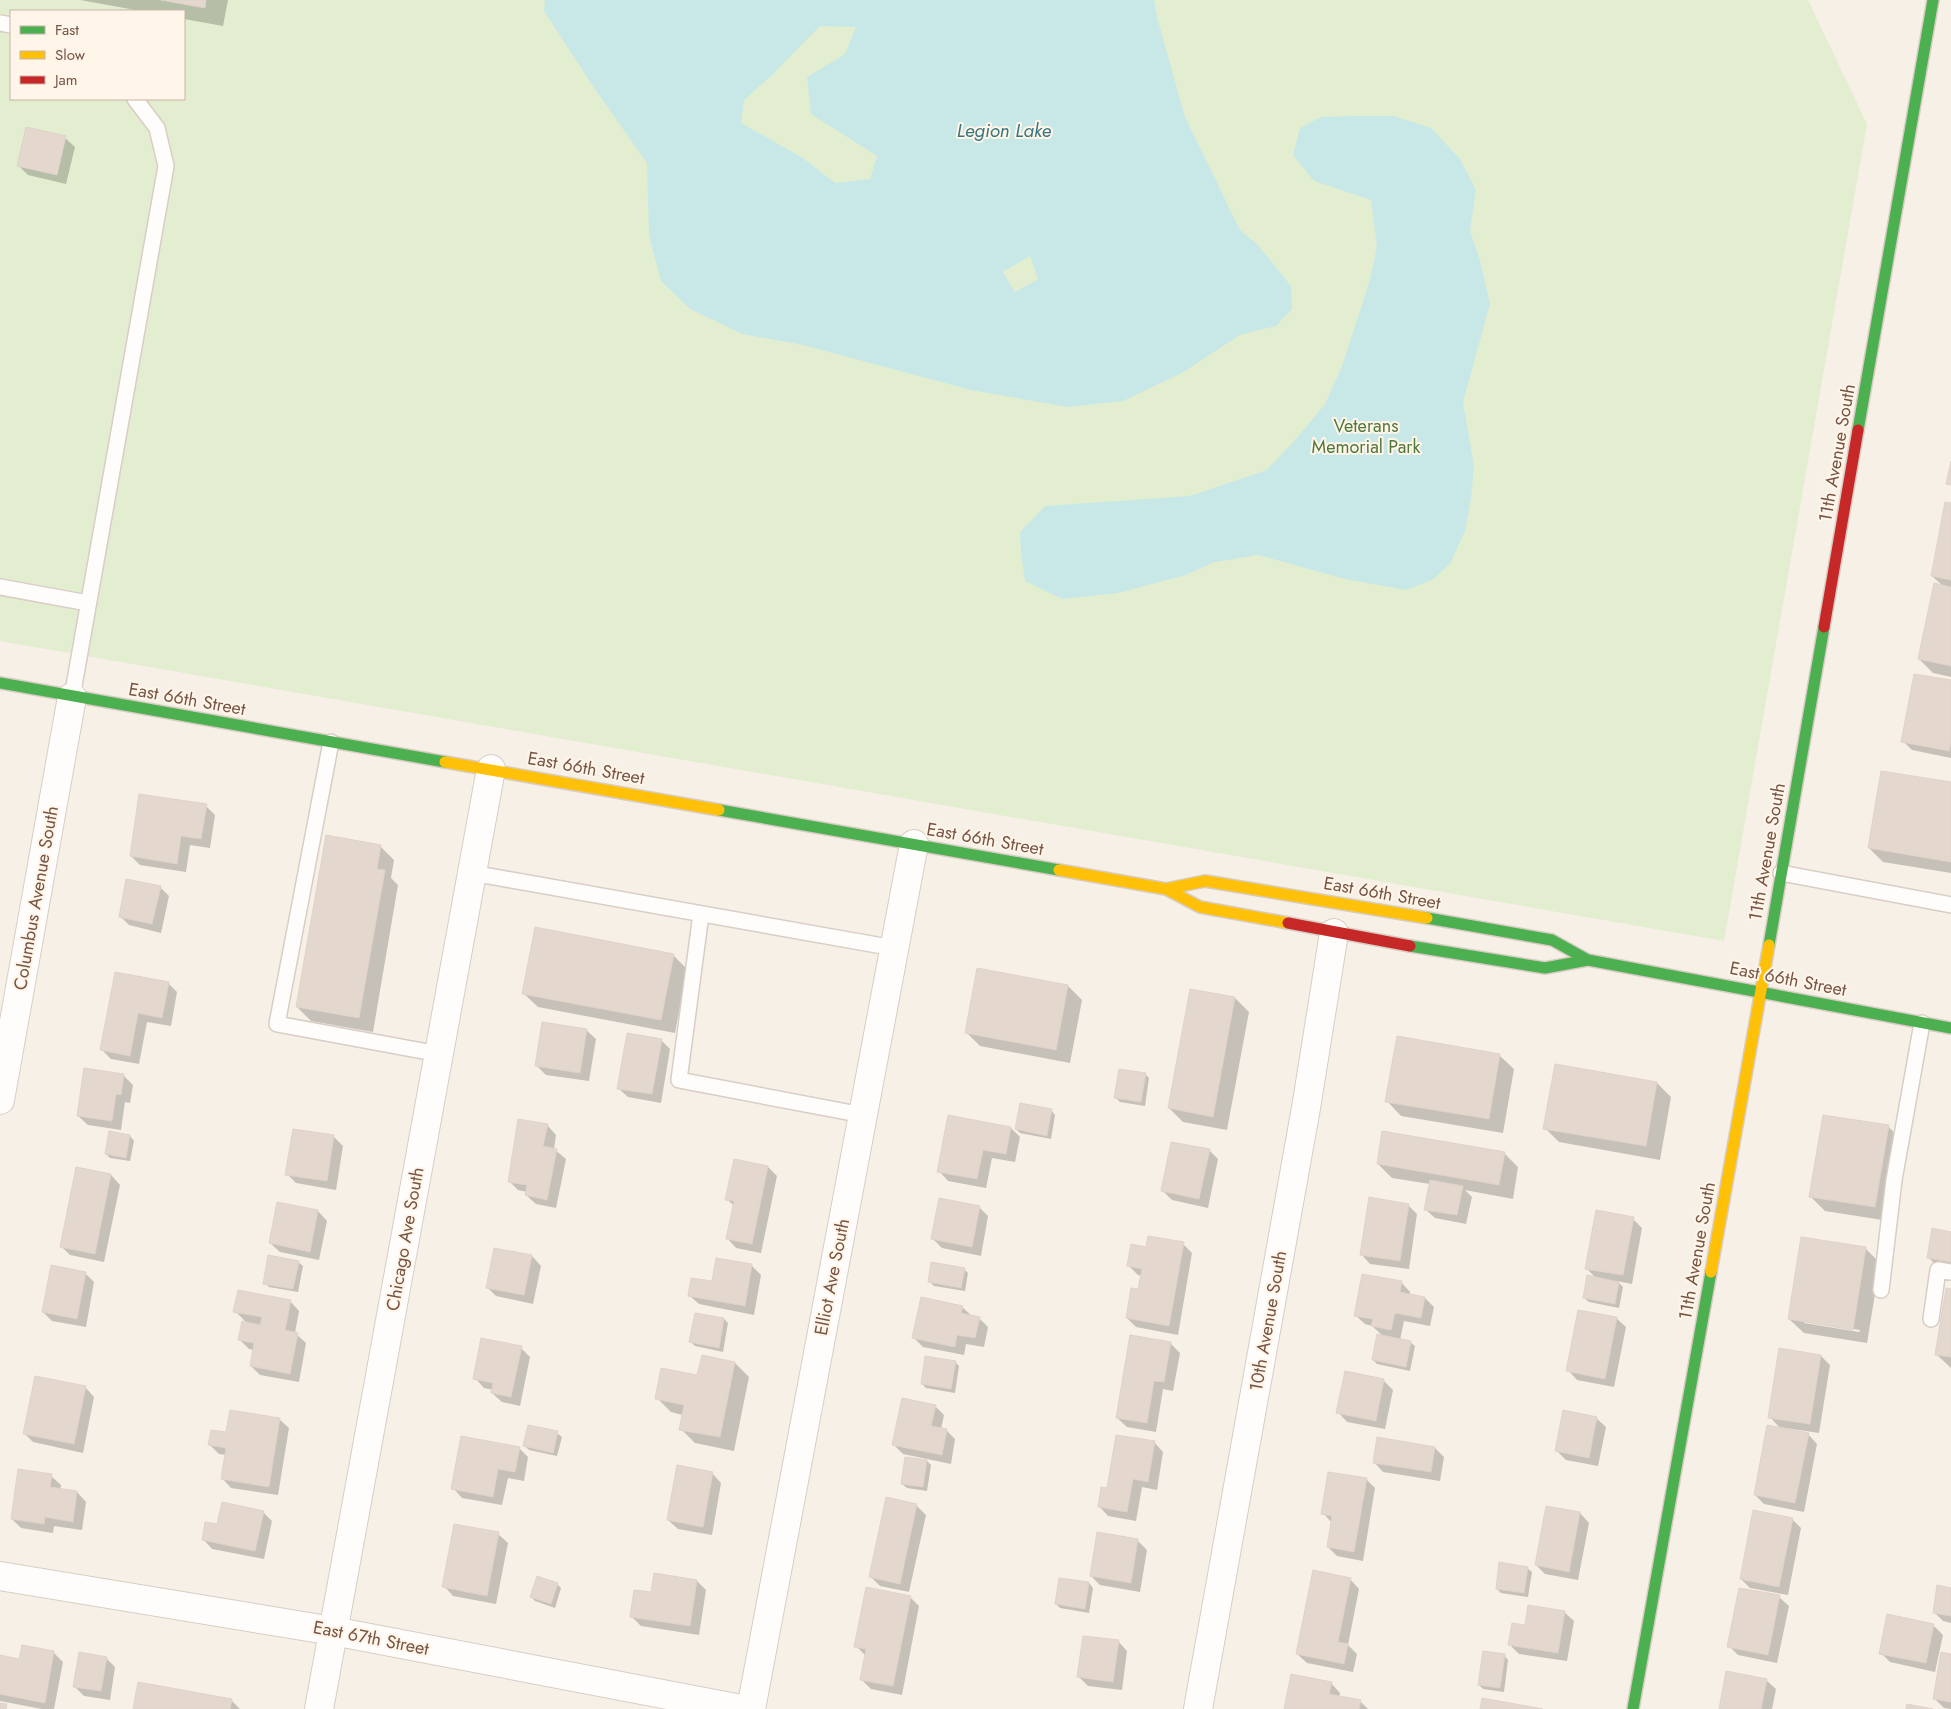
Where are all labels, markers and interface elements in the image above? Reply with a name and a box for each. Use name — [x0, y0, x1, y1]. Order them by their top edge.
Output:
legend — [10, 10, 185, 100]
text: Fast — [55, 19, 79, 41]
text: Slow — [55, 44, 86, 66]
text: Jam — [53, 69, 78, 91]
water label: Legion Lake — [957, 117, 1052, 144]
street label: 11th Avenue South — [1812, 382, 1862, 524]
park label: Veterans Memorial Park — [1312, 413, 1420, 460]
street label: East 66th Street — [126, 676, 248, 722]
street label: East 66th Street — [525, 745, 647, 791]
street label: 11th Avenue South — [1742, 781, 1792, 923]
street label: Columbus Avenue South — [7, 804, 65, 992]
street label: East 66th Street — [924, 816, 1046, 862]
street label: East 66th Street — [1321, 870, 1443, 916]
street label: East 66th Street — [1727, 955, 1849, 1003]
street label: Chicago Ave South — [380, 1165, 430, 1313]
street label: 11th Avenue South — [1672, 1180, 1722, 1322]
street label: Elliot Ave South — [808, 1216, 856, 1338]
street label: 10th Avenue South — [1243, 1249, 1293, 1393]
street label: East 67th Street — [311, 1614, 432, 1662]

